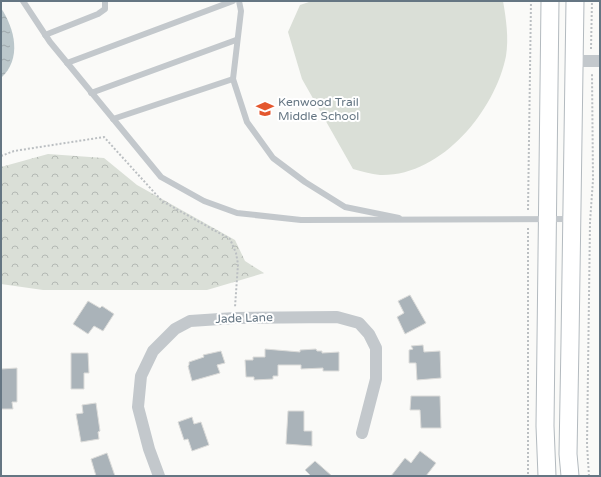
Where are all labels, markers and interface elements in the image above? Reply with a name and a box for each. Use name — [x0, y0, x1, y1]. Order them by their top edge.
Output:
place label: Kenwood Trail Middle School — [278, 95, 359, 123]
school or university icon: Kenwood Trail Middle School — [255, 99, 275, 119]
street label: Jade Lane — [215, 310, 273, 326]

